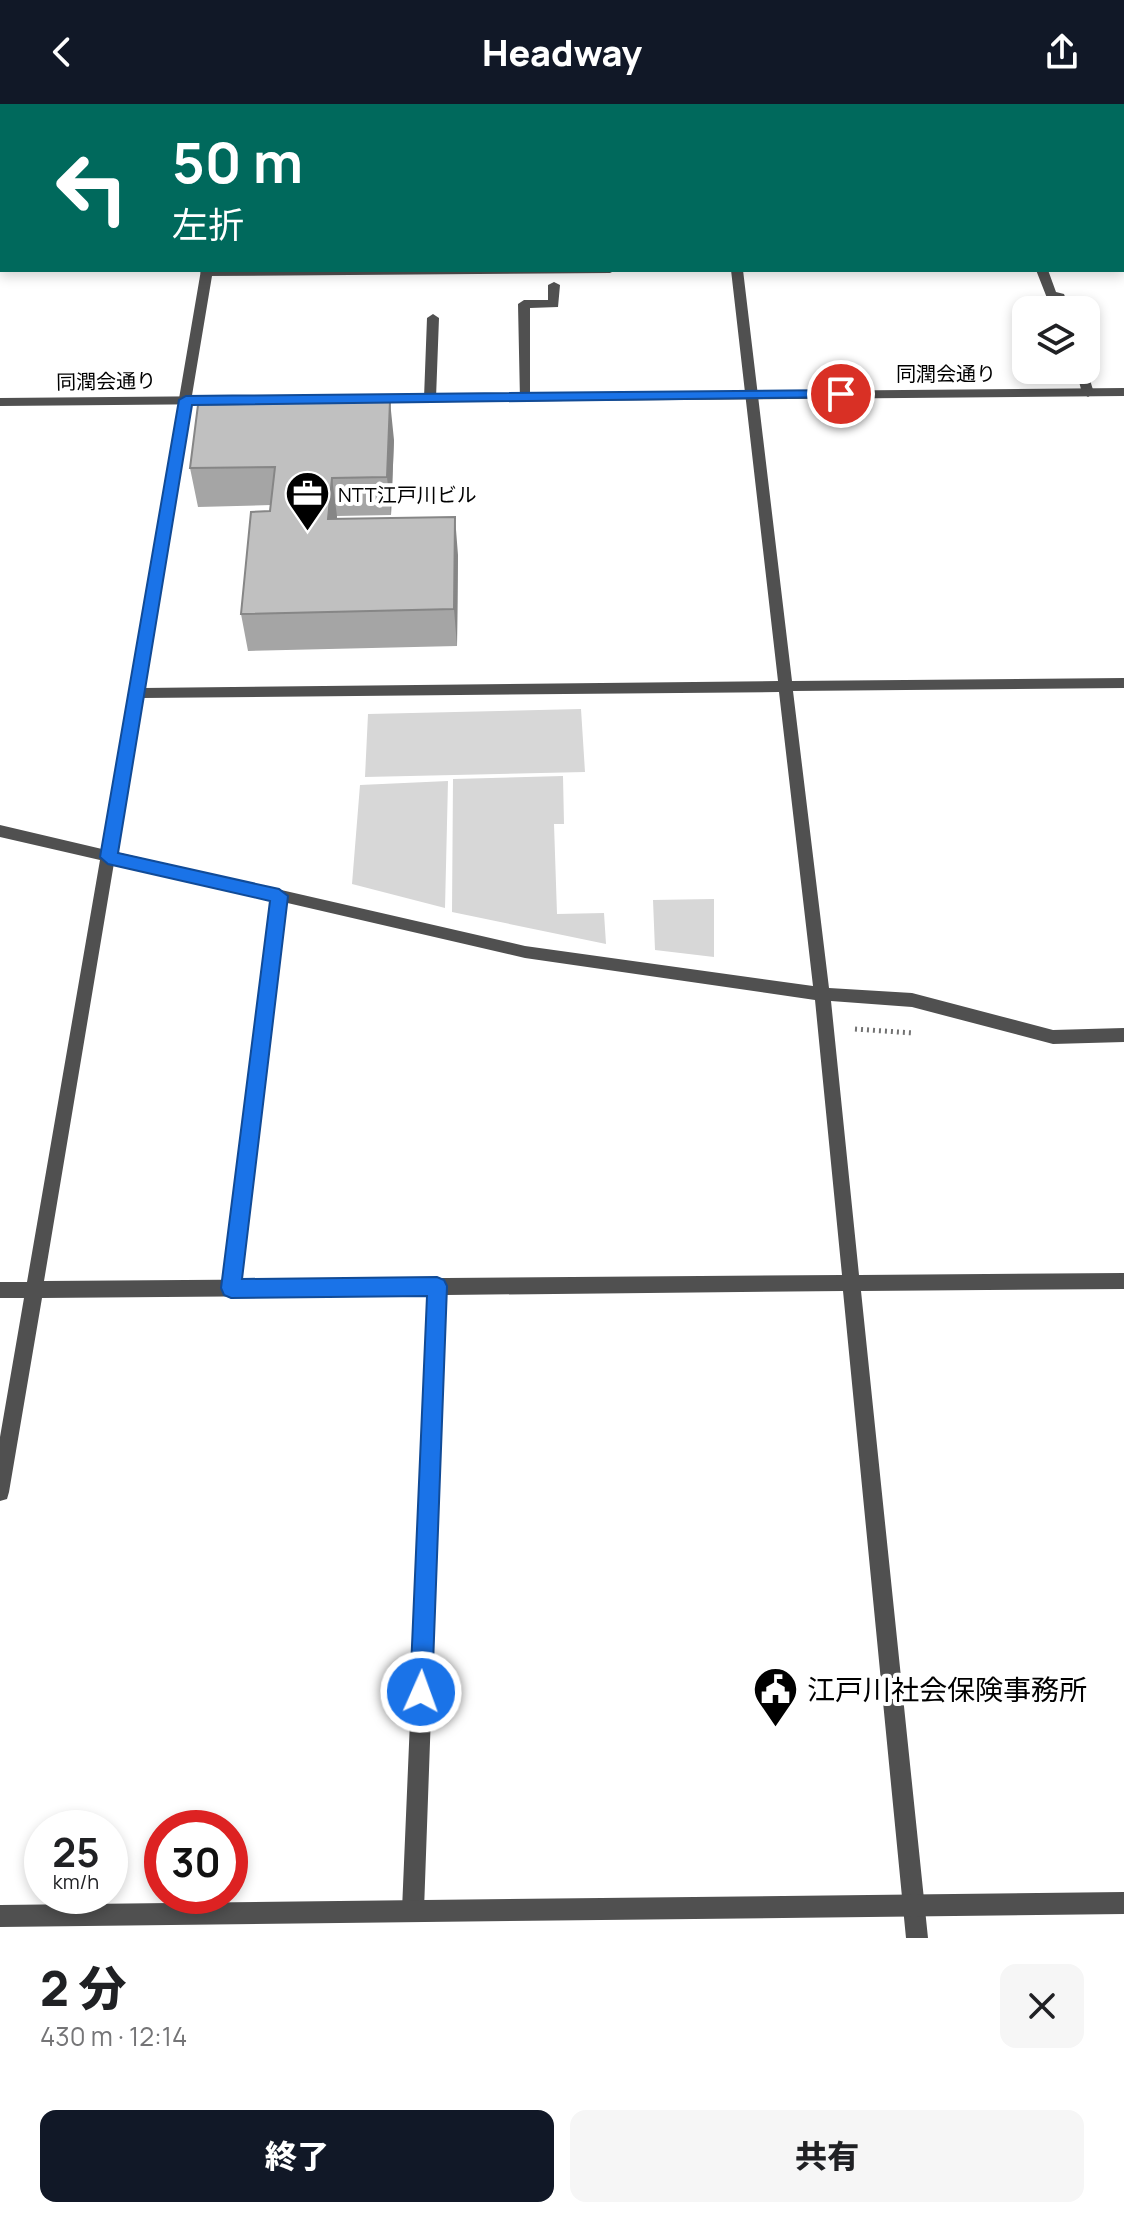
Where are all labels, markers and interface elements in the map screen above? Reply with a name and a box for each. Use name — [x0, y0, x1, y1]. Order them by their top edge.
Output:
text: Headway — [482, 28, 642, 77]
icon: back — [40, 30, 84, 74]
icon: share — [1040, 30, 1084, 74]
text: 50 m — [172, 123, 303, 200]
icon: left — [40, 136, 144, 240]
text: 左折 — [172, 200, 244, 249]
map controls — [1012, 296, 1100, 384]
button: layers — [1012, 296, 1100, 384]
pin — [807, 360, 875, 428]
street label: 同潤会通り — [896, 360, 996, 387]
street label: 同潤会通り — [56, 367, 156, 395]
icon: arrive — [819, 372, 863, 416]
office icon: NTT江戸川ビル — [283, 470, 331, 533]
place label: NTT江戸川ビル — [338, 481, 477, 508]
position arrow — [379, 1650, 463, 1734]
public building icon: 江戸川社会保険事務所 — [752, 1665, 800, 1728]
place label: 江戸川社会保険事務所 — [807, 1670, 1087, 1708]
speed limit sign: 30 — [144, 1810, 248, 1914]
text: 25 — [52, 1824, 100, 1879]
text: km/h — [53, 1868, 99, 1895]
text: 2 分 — [40, 1955, 127, 2020]
button: close — [1000, 1964, 1084, 2048]
text: 430 m · 12:14 — [40, 2018, 187, 2054]
button: 終了 — [40, 2110, 554, 2202]
button: 共有 — [570, 2110, 1084, 2202]

